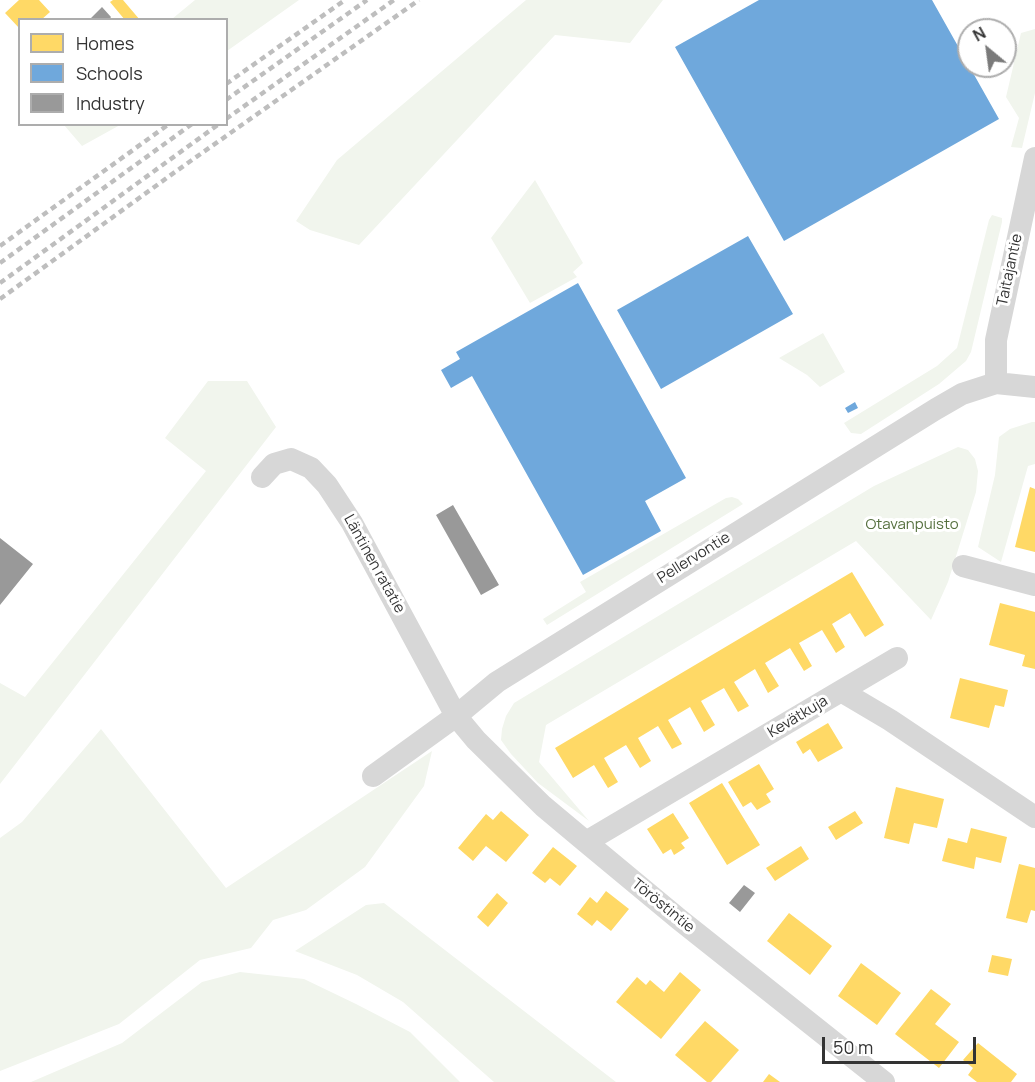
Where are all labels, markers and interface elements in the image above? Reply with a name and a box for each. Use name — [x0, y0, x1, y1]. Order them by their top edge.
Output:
legend — [18, 18, 228, 126]
north arrow — [957, 18, 1017, 78]
text: N — [969, 22, 990, 46]
text: Homes — [76, 31, 134, 55]
text: Schools — [76, 61, 143, 85]
text: Industry — [76, 91, 145, 115]
street label: Taitajantie — [994, 232, 1026, 308]
street label: Läntinen ratatie — [340, 512, 408, 616]
park label: Otavanpuisto — [865, 516, 959, 534]
street label: Pellervontie — [654, 529, 734, 587]
street label: Kevätkuja — [765, 692, 831, 742]
street label: Töröstintie — [628, 875, 698, 937]
scale bar — [825, 1025, 980, 1063]
text: 50 m — [833, 1035, 873, 1059]

